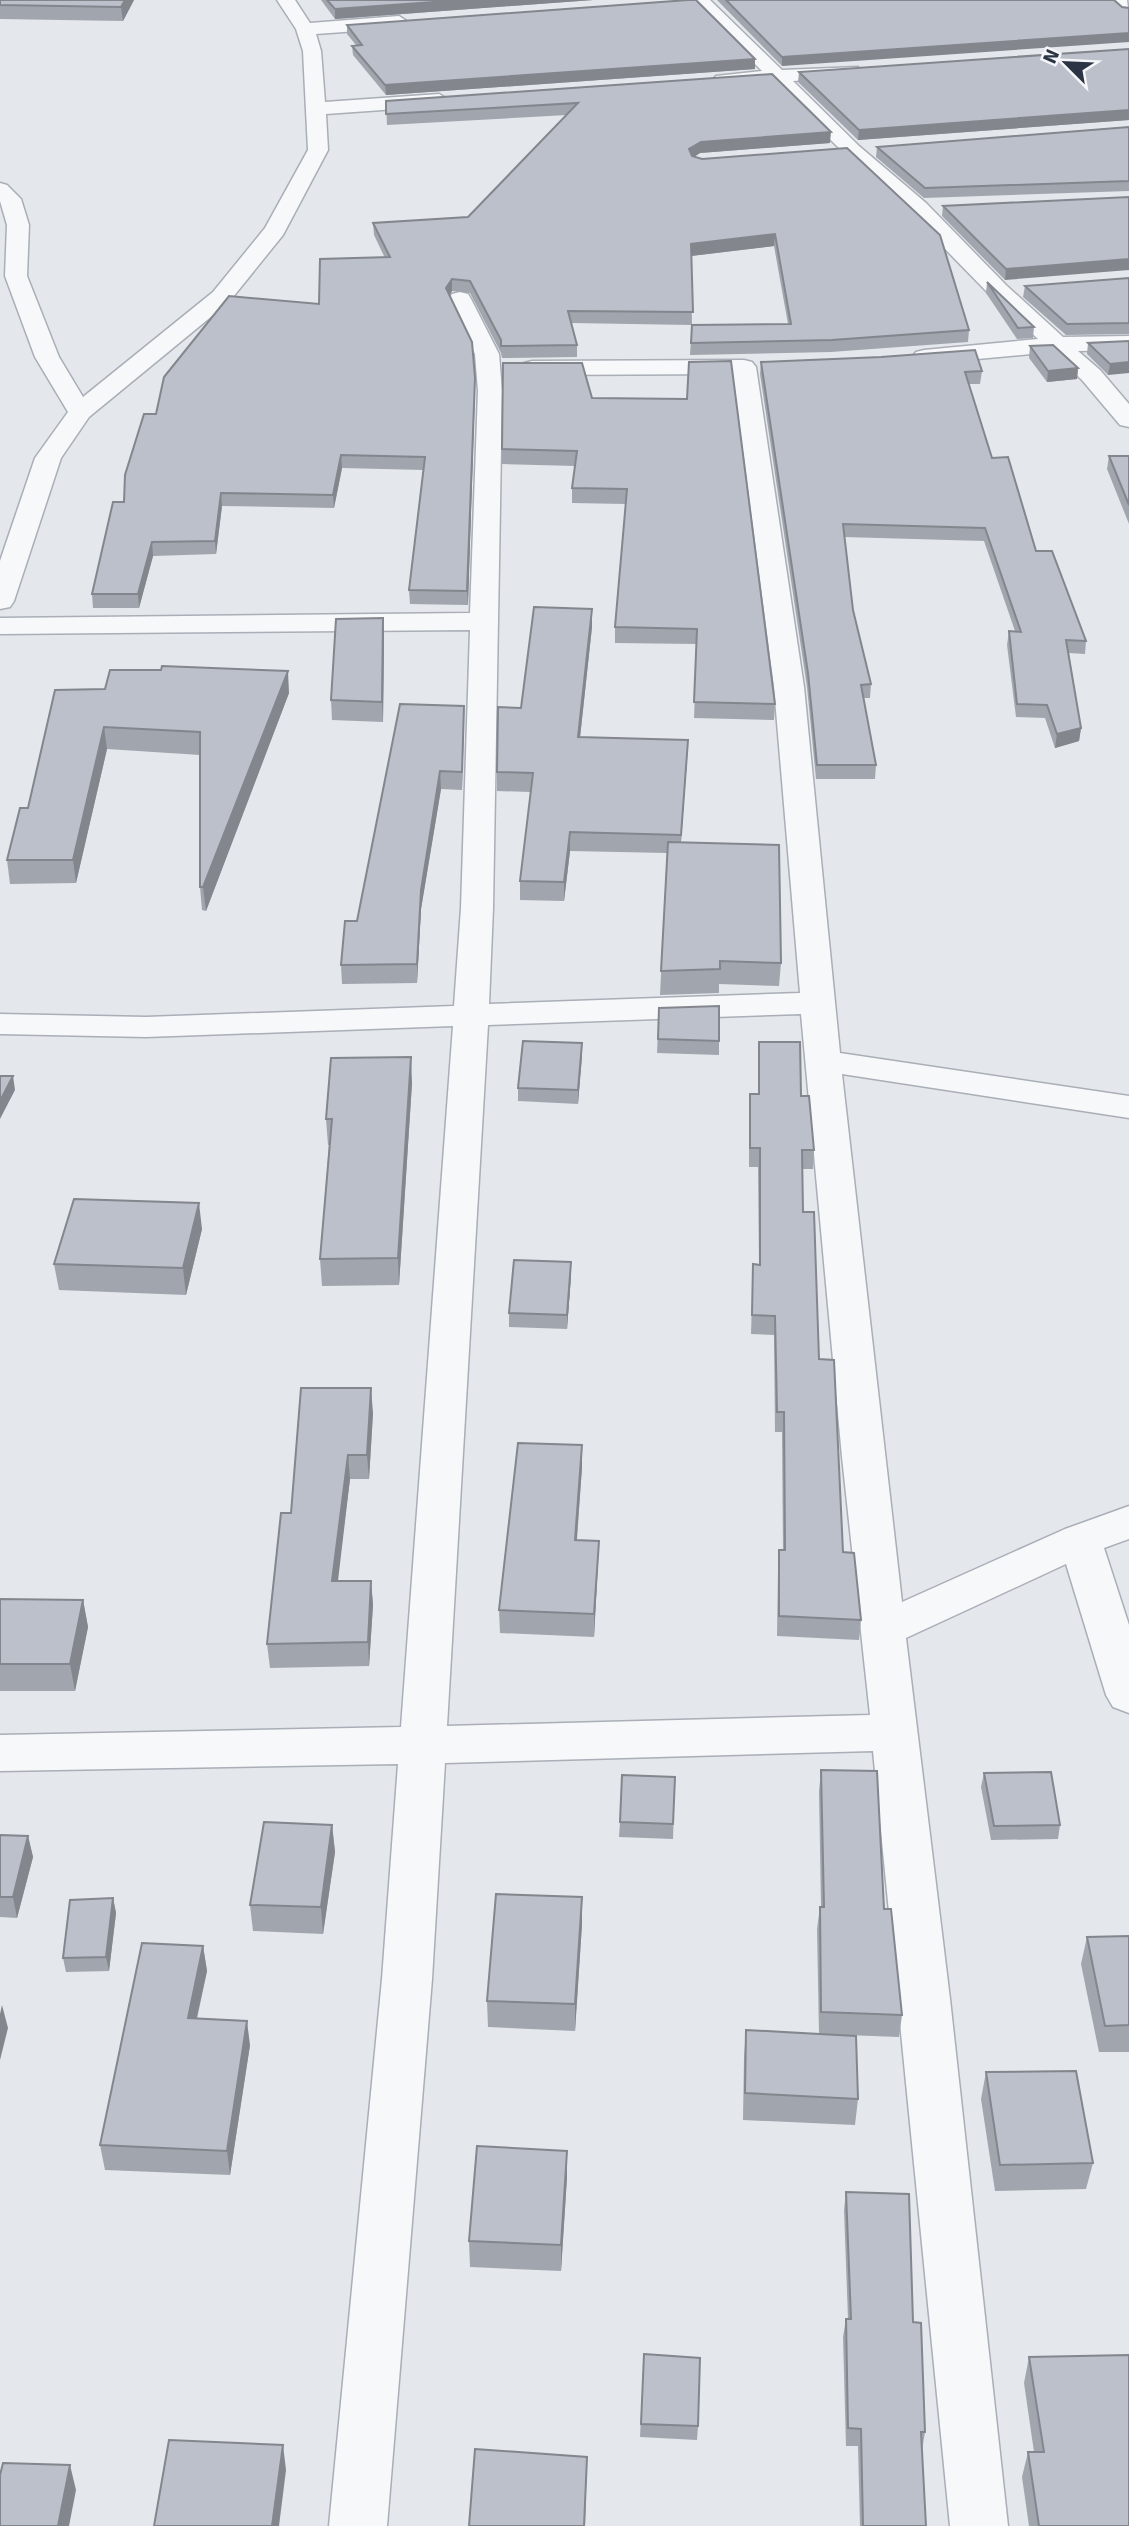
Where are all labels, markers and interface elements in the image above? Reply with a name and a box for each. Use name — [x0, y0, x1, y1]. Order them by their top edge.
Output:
north arrow — [1031, 28, 1101, 98]
text: N — [1038, 46, 1065, 67]

